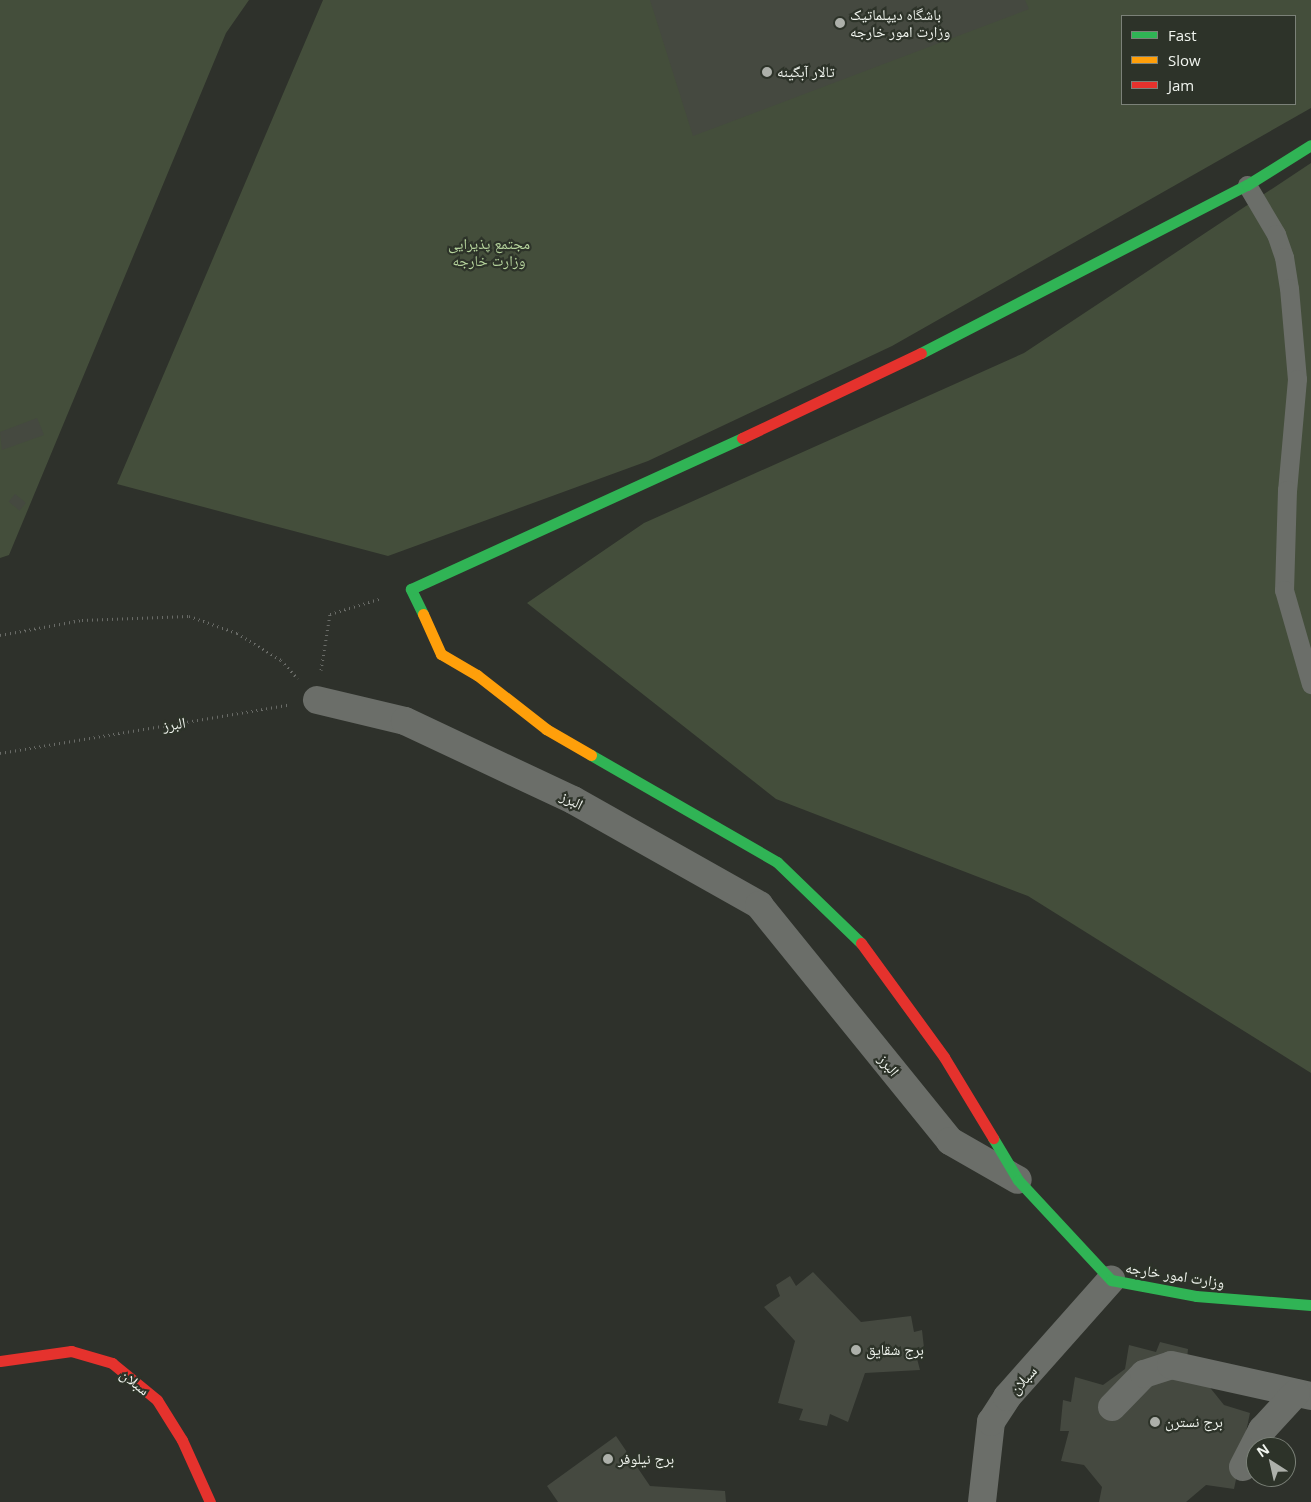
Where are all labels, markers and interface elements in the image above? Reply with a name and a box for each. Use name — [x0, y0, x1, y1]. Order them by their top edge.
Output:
place label: باشگاه دیپلماتیک وزارت امور خارجه — [850, 5, 950, 40]
legend — [1121, 15, 1296, 105]
marker: باشگاه دیپلماتیک وزارت امور خارجه — [834, 17, 846, 29]
text: Fast — [1168, 25, 1197, 45]
text: Slow — [1168, 50, 1201, 70]
place label: تالار آبگینه — [777, 63, 835, 81]
marker: تالار آبگینه — [761, 66, 773, 78]
text: Jam — [1168, 75, 1194, 95]
park label: مجتمع پذیرایی وزارت خارجه — [448, 234, 530, 269]
street label: البرز — [161, 713, 187, 735]
street label: البرز — [558, 787, 586, 813]
street label: البرز — [875, 1050, 903, 1080]
street label: وزارت امور خارجه — [1124, 1258, 1226, 1292]
place label: برج شقایق — [866, 1341, 924, 1359]
marker: برج شقایق — [850, 1344, 862, 1356]
street label: سبلان — [1006, 1362, 1040, 1398]
street label: سبلان — [117, 1365, 153, 1399]
place label: برج نسترن — [1165, 1413, 1223, 1431]
marker: برج نسترن — [1149, 1416, 1161, 1428]
north arrow — [1246, 1437, 1296, 1487]
text: N — [1253, 1439, 1273, 1461]
place label: برج نیلوفر — [618, 1450, 674, 1468]
marker: برج نیلوفر — [602, 1453, 614, 1465]

